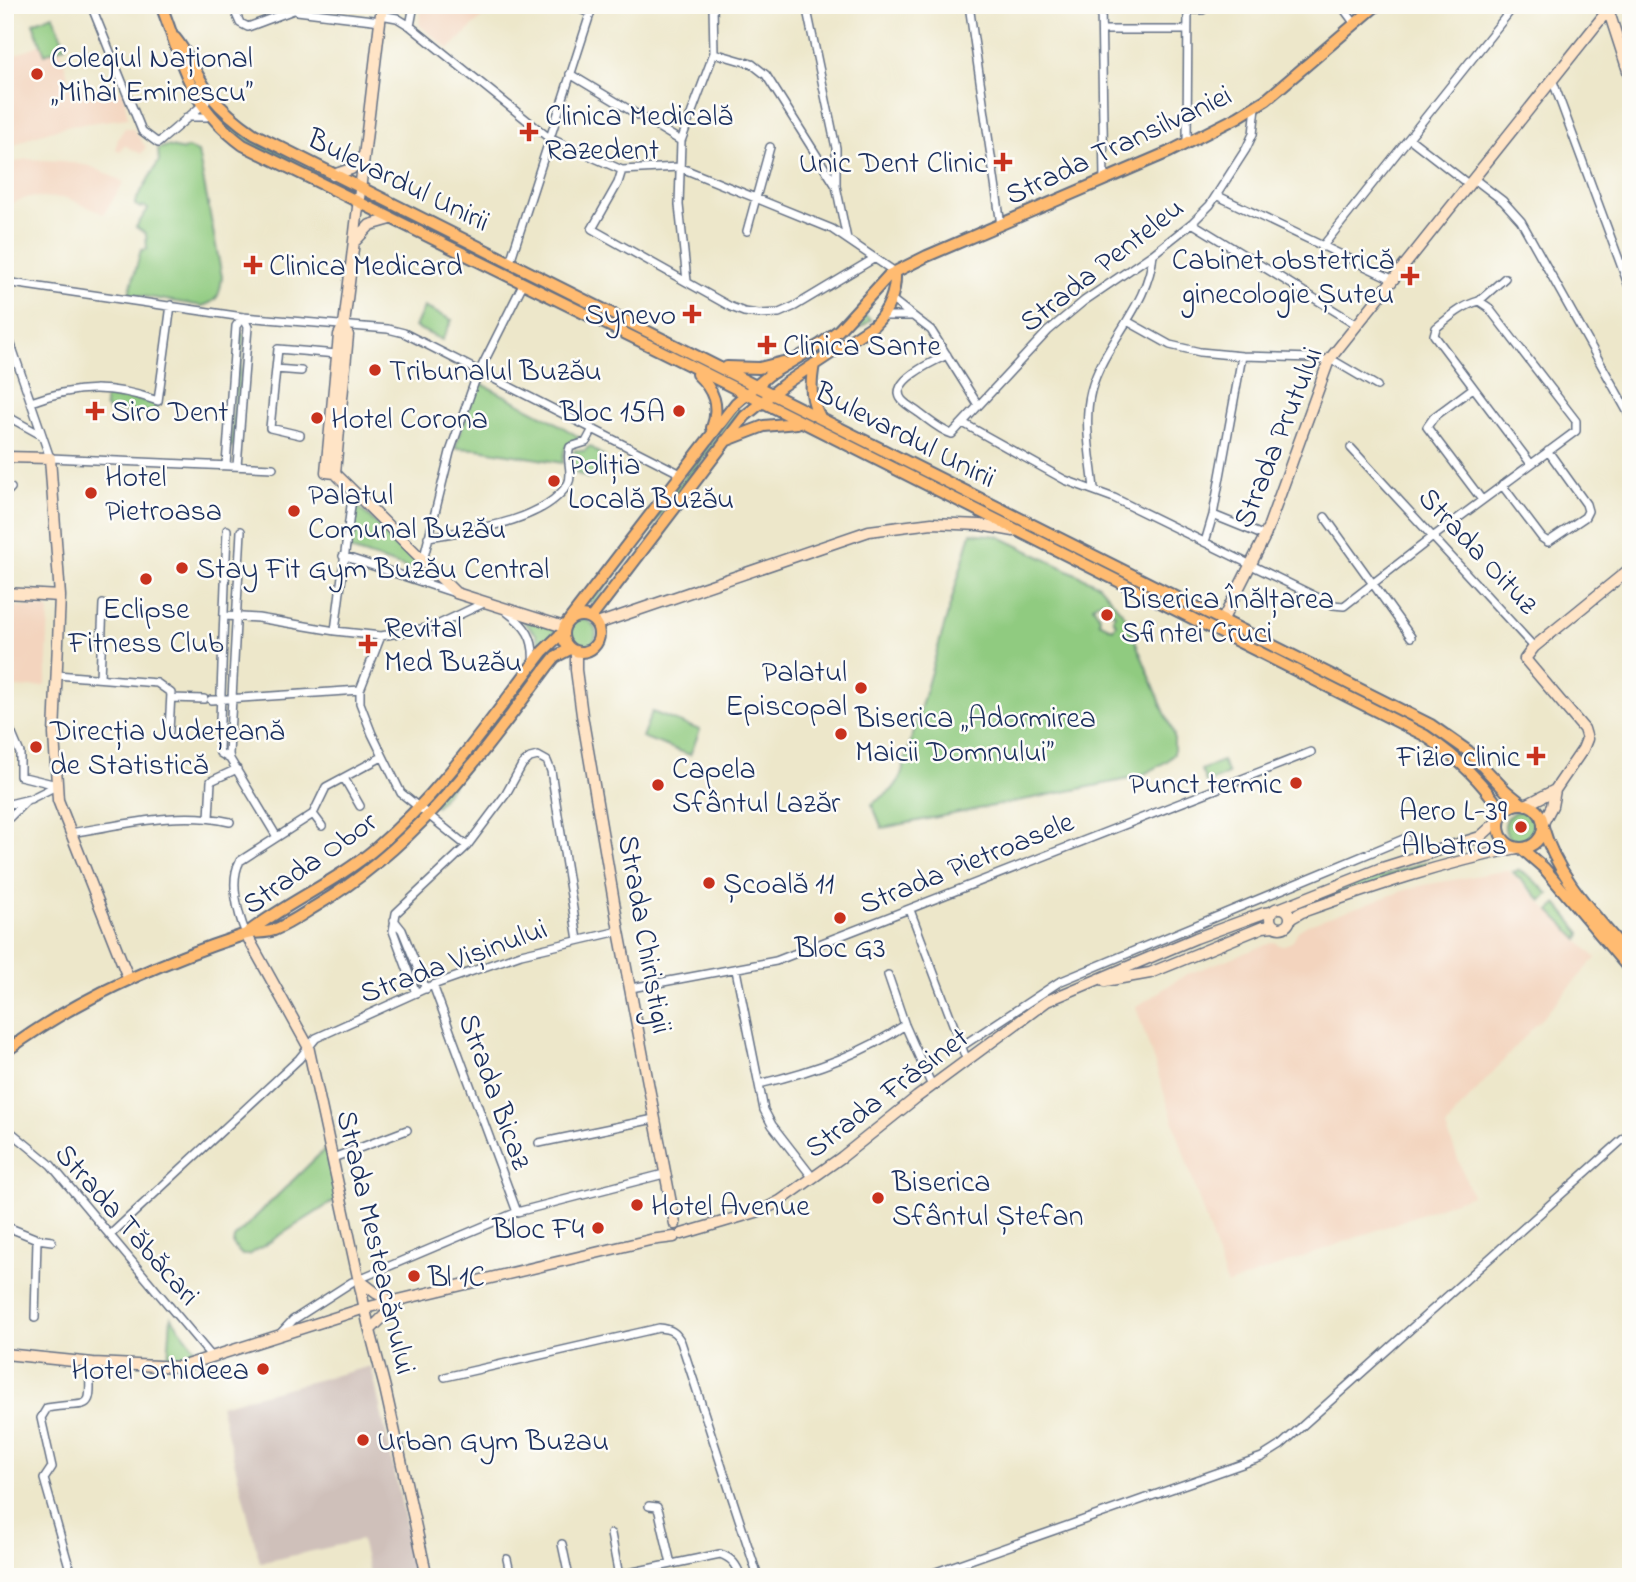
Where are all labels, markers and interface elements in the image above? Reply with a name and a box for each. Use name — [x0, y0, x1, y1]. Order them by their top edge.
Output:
place label: Colegiul Național „Mihai Eminescu” — [51, 38, 253, 116]
marker: Colegiul Național „Mihai Eminescu” — [29, 66, 45, 82]
street label: Strada Transilvaniei — [999, 75, 1240, 219]
place label: Clinica Medicală Razedent — [545, 96, 733, 174]
street label: Bulevardul Unirii — [298, 118, 497, 245]
marker: Clinica Medicală Razedent — [519, 122, 539, 142]
place label: Unic Dent Clinic — [799, 143, 988, 187]
marker: Unic Dent Clinic — [993, 152, 1013, 172]
street label: Strada Penteleu — [1011, 188, 1195, 345]
place label: Cabinet obstetrică ginecologie Șuteu — [1172, 240, 1394, 318]
place label: Clinica Medicard — [269, 246, 463, 290]
marker: Clinica Medicard — [243, 255, 263, 275]
marker: Cabinet obstetrică ginecologie Șuteu — [1400, 266, 1420, 286]
place label: Synevo — [585, 295, 676, 339]
marker: Synevo — [682, 304, 702, 324]
place label: Clinica Sante — [783, 326, 941, 370]
marker: Clinica Sante — [757, 335, 777, 355]
street label: Strada Prutului — [1223, 341, 1336, 535]
place label: Tribunalul Buzău — [389, 351, 602, 395]
marker: Tribunalul Buzău — [367, 362, 383, 378]
street label: Bulevardul Unirii — [805, 372, 1003, 501]
place label: Siro Dent — [111, 392, 228, 436]
place label: Bloc 15A — [559, 392, 665, 436]
place label: Hotel Corona — [331, 399, 488, 443]
marker: Siro Dent — [85, 401, 105, 421]
marker: Bloc 15A — [671, 403, 687, 419]
marker: Hotel Corona — [309, 410, 325, 426]
place label: Poliția Locală Buzău — [568, 445, 734, 523]
place label: Hotel Pietroasa — [105, 457, 222, 535]
marker: Poliția Locală Buzău — [546, 473, 562, 489]
place label: Palatul Comunal Buzău — [308, 475, 506, 553]
street label: Strada Oituz — [1406, 478, 1548, 626]
marker: Hotel Pietroasa — [83, 485, 99, 501]
marker: Palatul Comunal Buzău — [286, 503, 302, 519]
place label: Stay Fit Gym Buzău Central — [196, 549, 549, 593]
marker: Stay Fit Gym Buzău Central — [174, 560, 190, 576]
marker: Eclipse Fitness Club — [138, 571, 154, 587]
place label: Biserica Înălțarea Sfintei Cruci — [1120, 579, 1334, 657]
place label: Eclipse Fitness Club — [67, 589, 224, 667]
marker: Biserica Înălțarea Sfintei Cruci — [1099, 607, 1115, 623]
place label: Revital Med Buzău — [384, 608, 522, 686]
marker: Revital Med Buzău — [358, 634, 378, 654]
place label: Palatul Episcopal — [725, 652, 847, 730]
marker: Palatul Episcopal — [853, 680, 869, 696]
place label: Biserica „Adormirea Maicii Domnului” — [854, 698, 1096, 776]
place label: Direcția Județeană de Statistică — [49, 711, 284, 789]
marker: Biserica „Adormirea Maicii Domnului” — [833, 726, 849, 742]
place label: Fizio clinic — [1396, 737, 1521, 781]
marker: Direcția Județeană de Statistică — [28, 739, 44, 755]
marker: Fizio clinic — [1526, 746, 1546, 766]
place label: Capela Sfântul Lazăr — [672, 749, 841, 827]
place label: Punct termic — [1129, 764, 1283, 808]
marker: Punct termic — [1288, 775, 1304, 791]
marker: Capela Sfântul Lazăr — [650, 777, 666, 793]
place label: Aero L-39 Albatros — [1399, 791, 1507, 869]
street label: Strada Obor — [234, 801, 388, 927]
street label: Strada Pietroasele — [853, 801, 1082, 928]
marker: Aero L-39 Albatros — [1513, 819, 1529, 835]
street label: Strada Chiristigii — [604, 832, 682, 1037]
place label: Școală 11 — [723, 864, 834, 908]
marker: Școală 11 — [701, 875, 717, 891]
street label: Strada Vișinului — [354, 909, 554, 1017]
marker: Bloc G3 — [832, 910, 848, 926]
place label: Bloc G3 — [793, 928, 886, 972]
street label: Strada Bicaz — [445, 1008, 542, 1177]
street label: Strada Frăsinet — [796, 1018, 979, 1171]
street label: Strada Mesteacănului — [322, 1106, 426, 1379]
street label: Strada Tăbăcari — [43, 1135, 209, 1317]
place label: Biserica Sfântul Ștefan — [891, 1162, 1084, 1240]
place label: Hotel Avenue — [651, 1186, 810, 1230]
marker: Biserica Sfântul Ștefan — [870, 1190, 886, 1206]
marker: Hotel Avenue — [629, 1197, 645, 1213]
place label: Bloc F4 — [491, 1209, 584, 1253]
marker: Bloc F4 — [590, 1220, 606, 1236]
place label: Bl 1C — [427, 1257, 485, 1301]
marker: Bl 1C — [406, 1268, 422, 1284]
place label: Hotel Orhideea — [71, 1350, 249, 1394]
marker: Hotel Orhideea — [255, 1361, 271, 1377]
place label: Urban Gym Buzau — [377, 1421, 609, 1465]
marker: Urban Gym Buzau — [355, 1432, 371, 1448]

